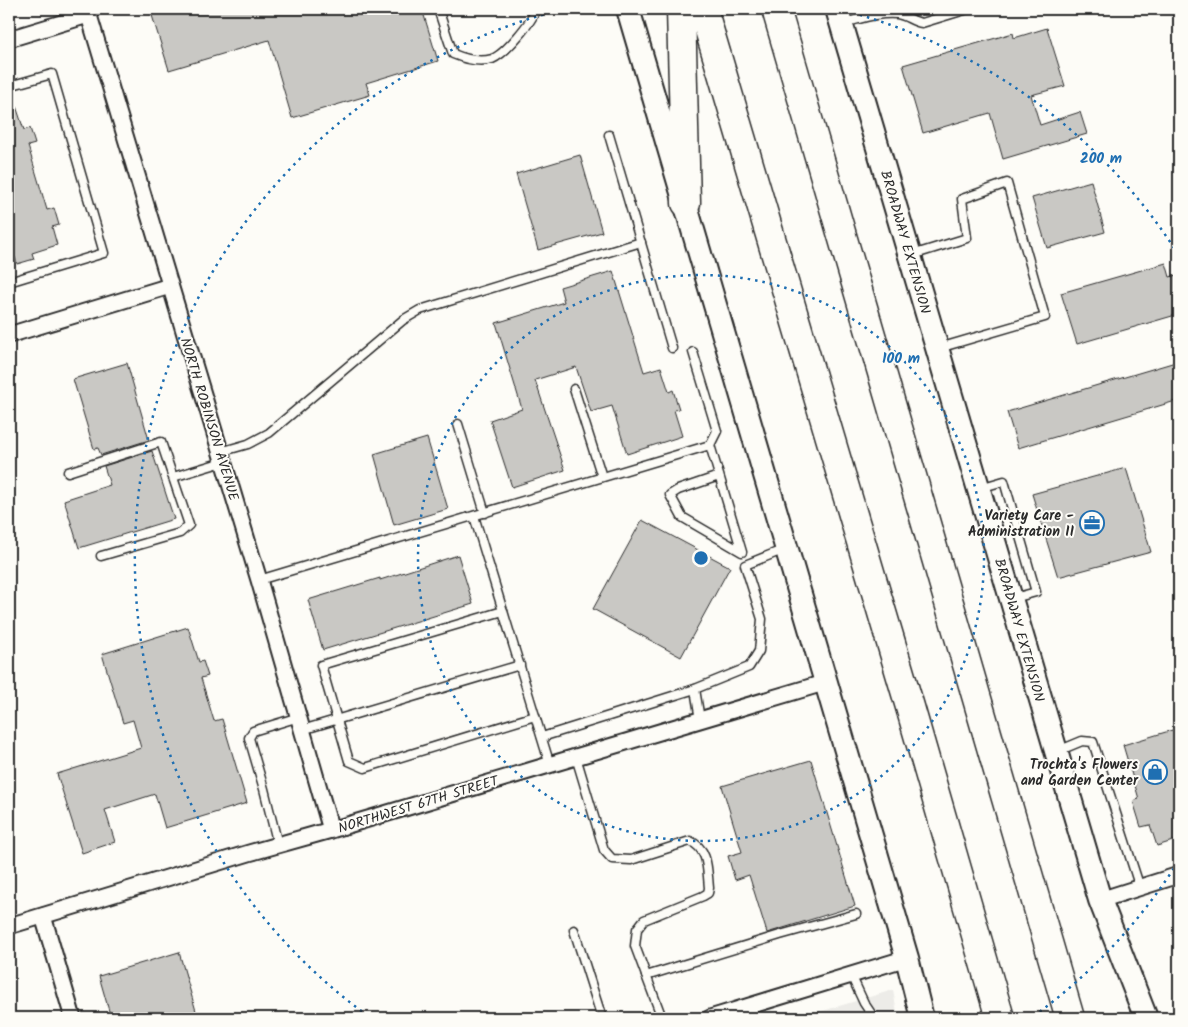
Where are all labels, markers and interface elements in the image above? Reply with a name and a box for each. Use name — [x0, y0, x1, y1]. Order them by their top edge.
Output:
text: 200 m — [1080, 147, 1122, 171]
street label: BROADWAY EXTENSION — [874, 168, 936, 317]
street label: NORTH ROBINSON AVENUE — [174, 335, 245, 504]
text: 100 m — [882, 347, 920, 371]
place label: Variety Care - Administration II — [968, 505, 1074, 543]
office icon: Variety Care - Administration II — [1079, 510, 1105, 536]
centre of rings — [692, 549, 710, 567]
street label: BROADWAY EXTENSION — [988, 556, 1050, 705]
place label: Trochta's Flowers and Garden Center — [1021, 754, 1139, 792]
shop icon: Trochta's Flowers and Garden Center — [1142, 759, 1168, 785]
street label: NORTHWEST 67TH STREET — [335, 770, 503, 840]

